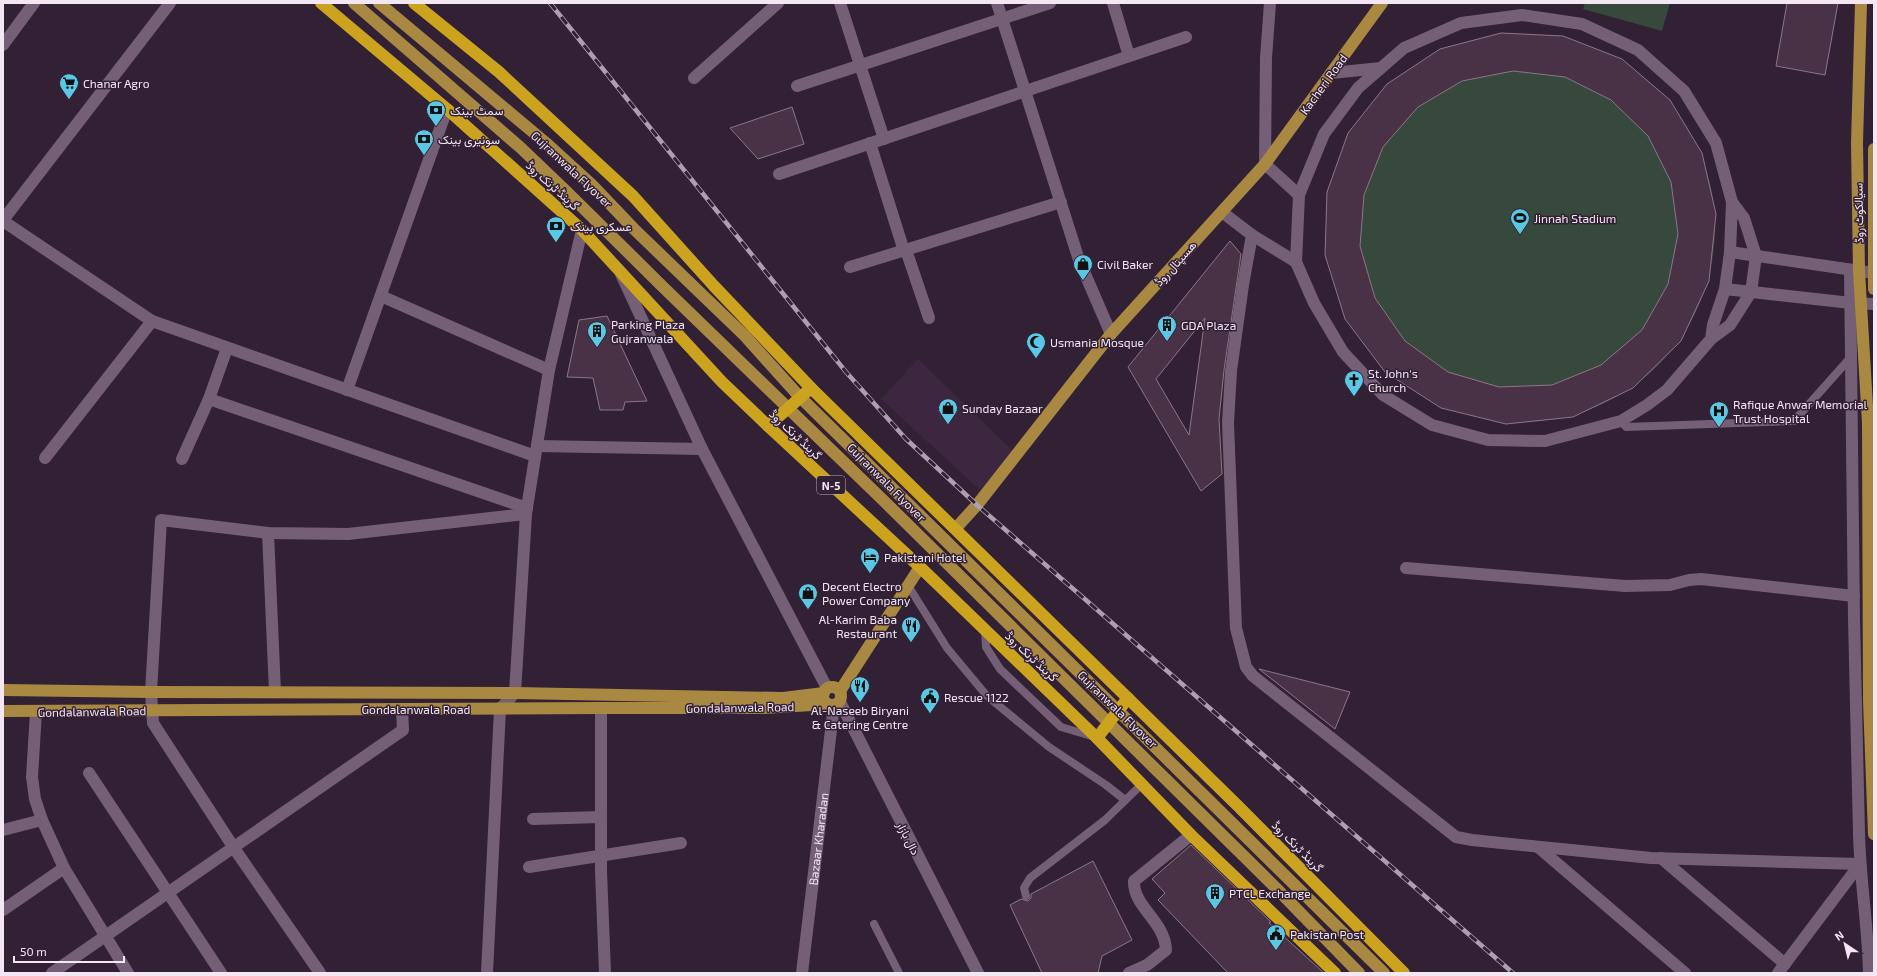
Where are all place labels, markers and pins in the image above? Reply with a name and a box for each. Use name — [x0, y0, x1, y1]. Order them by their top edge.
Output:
supermarket icon: Chanar Agro — [58, 72, 80, 100]
place label: Chanar Agro — [83, 76, 150, 90]
bank icon: سمٹ بینک — [425, 99, 447, 127]
place label: سمٹ بینک — [450, 103, 503, 118]
bank icon: سونیری بینک — [413, 128, 435, 156]
place label: سونیری بینک — [438, 132, 500, 148]
sports icon: Jinnah Stadium — [1509, 207, 1531, 235]
place label: Jinnah Stadium — [1534, 211, 1616, 225]
bank icon: عسکری بینک — [545, 215, 567, 243]
place label: عسکری بینک — [570, 219, 632, 235]
shop icon: Civil Baker — [1072, 253, 1094, 281]
place label: Civil Baker — [1097, 257, 1153, 271]
building icon: GDA Plaza — [1156, 314, 1178, 342]
place label: Parking Plaza Gujranwala — [611, 317, 685, 346]
place label: GDA Plaza — [1181, 318, 1236, 332]
building icon: Parking Plaza Gujranwala — [586, 320, 608, 348]
mosque icon: Usmania Mosque — [1025, 331, 1047, 359]
place label: Usmania Mosque — [1050, 335, 1144, 349]
place label: St. John's Church — [1368, 366, 1418, 394]
church icon: St. John's Church — [1343, 369, 1365, 397]
shop icon: Sunday Bazaar — [937, 397, 959, 425]
place label: Rafique Anwar Memorial Trust Hospital — [1733, 397, 1868, 425]
hospital icon: Rafique Anwar Memorial Trust Hospital — [1708, 400, 1730, 428]
place label: Sunday Bazaar — [962, 401, 1043, 415]
hotel icon: Pakistani Hotel — [859, 546, 881, 574]
place label: Pakistani Hotel — [884, 550, 966, 564]
place label: Decent Electro Power Company — [822, 579, 911, 607]
shop icon: Decent Electro Power Company — [797, 582, 819, 610]
place label: Al-Karim Baba Restaurant — [819, 612, 897, 640]
restaurant icon: Al-Karim Baba Restaurant — [900, 615, 922, 643]
restaurant icon: Al-Naseeb Biryani & Catering Centre — [849, 675, 871, 703]
public building icon: Rescue 1122 — [919, 686, 941, 714]
place label: Rescue 1122 — [944, 690, 1009, 704]
place label: Al-Naseeb Biryani & Catering Centre — [811, 703, 909, 731]
building icon: PTCL Exchange — [1204, 882, 1226, 910]
place label: PTCL Exchange — [1229, 886, 1311, 900]
public building icon: Pakistan Post — [1265, 923, 1287, 951]
place label: Pakistan Post — [1290, 927, 1365, 941]

